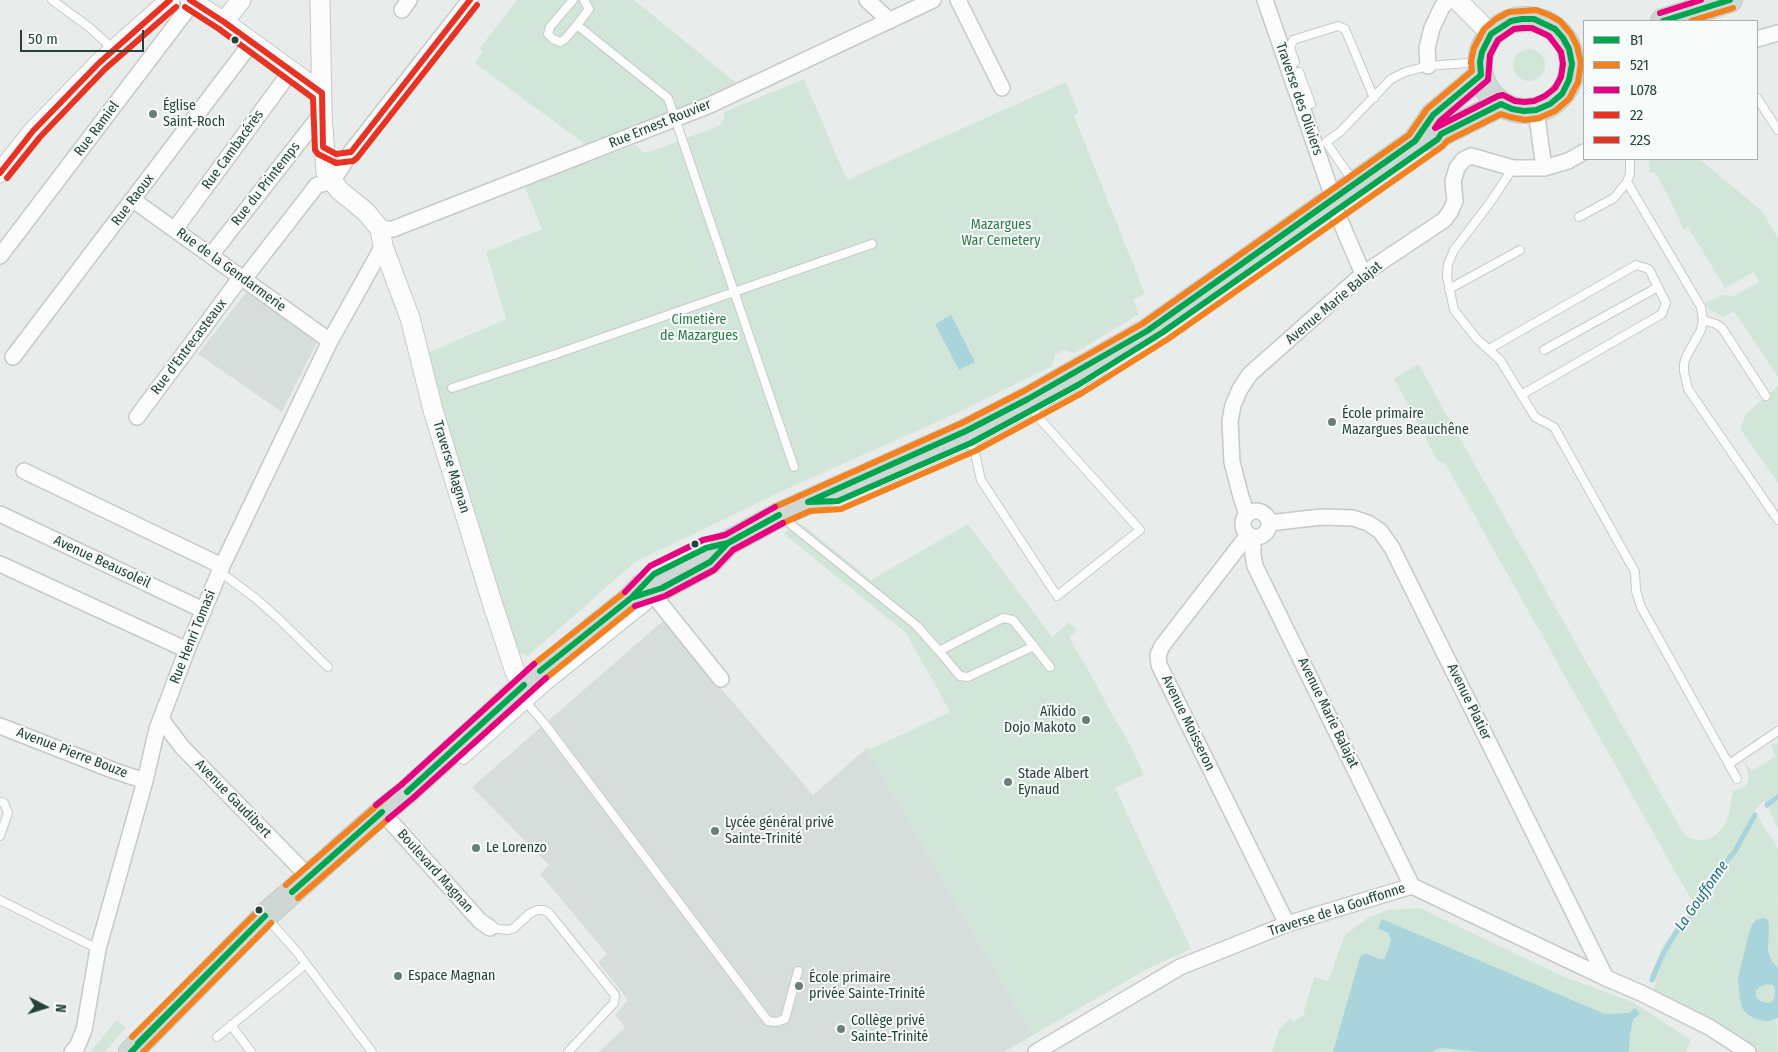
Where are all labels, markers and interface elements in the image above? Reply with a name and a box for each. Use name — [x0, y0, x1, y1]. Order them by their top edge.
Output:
scale bar — [22, 20, 146, 52]
legend — [1583, 20, 1758, 160]
text: 50 m — [28, 30, 58, 48]
text: B1 — [1630, 31, 1643, 49]
unlabelled marker — [230, 35, 240, 45]
street label: Traverse des Oliviers — [1272, 40, 1326, 158]
text: 521 — [1630, 56, 1649, 74]
text: L078 — [1630, 81, 1657, 99]
street label: Rue Ernest Rouvier — [607, 96, 713, 152]
street label: Rue Ramiel — [71, 98, 123, 160]
place label: Église Saint-Roch — [163, 98, 225, 130]
text: 22 — [1630, 106, 1643, 124]
street label: Rue Cambacérès — [199, 107, 267, 193]
marker: Église Saint-Roch — [147, 108, 159, 120]
text: 22S — [1630, 131, 1651, 149]
street label: Rue du Printemps — [228, 139, 304, 229]
street label: Rue Raoux — [108, 171, 158, 229]
park label: Mazargues War Cemetery — [962, 217, 1040, 250]
street label: Rue de la Gendarmerie — [173, 225, 289, 315]
street label: Avenue Marie Balajat — [1282, 258, 1386, 348]
street label: Rue d'Entrecasteaux — [148, 296, 230, 398]
park label: Cimetière de Mazargues — [660, 312, 738, 344]
place label: École primaire Mazargues Beauchêne — [1342, 406, 1469, 438]
marker: École primaire Mazargues Beauchêne — [1326, 416, 1338, 428]
street label: Traverse Magnan — [429, 419, 473, 515]
street label: Avenue Beausoleil — [51, 532, 153, 592]
unlabelled marker — [690, 539, 700, 549]
street label: Rue Henri Tomasi — [167, 588, 219, 686]
street label: Avenue Marie Balajat — [1294, 655, 1362, 771]
street label: Avenue Platier — [1443, 661, 1495, 743]
street label: Avenue Moisseron — [1158, 673, 1218, 773]
place label: Aïkido Dojo Makoto — [1004, 704, 1076, 736]
marker: Aïkido Dojo Makoto — [1080, 714, 1092, 726]
street label: Avenue Pierre Bouze — [14, 724, 130, 782]
street label: Avenue Gaudibert — [191, 756, 275, 842]
place label: Stade Albert Eynaud — [1018, 766, 1089, 799]
marker: Stade Albert Eynaud — [1002, 776, 1014, 788]
place label: Lycée général privé Sainte-Trinité — [725, 815, 834, 848]
marker: Lycée général privé Sainte-Trinité — [709, 825, 721, 837]
street label: Boulevard Magnan — [393, 826, 477, 916]
place label: Le Lorenzo — [486, 840, 547, 856]
marker: Le Lorenzo — [470, 842, 482, 854]
water label: La Gouffonne — [1671, 858, 1733, 934]
street label: Traverse de la Gouffonne — [1267, 880, 1407, 940]
unlabelled marker — [254, 905, 264, 915]
place label: Espace Magnan — [408, 968, 495, 984]
marker: Espace Magnan — [392, 970, 404, 982]
place label: École primaire privée Sainte-Trinité — [809, 970, 925, 1002]
marker: École primaire privée Sainte-Trinité — [793, 980, 805, 992]
north arrow — [20, 982, 70, 1032]
text: N — [52, 1003, 69, 1013]
place label: Collège privé Sainte-Trinité — [851, 1013, 928, 1046]
marker: Collège privé Sainte-Trinité — [835, 1023, 847, 1035]

